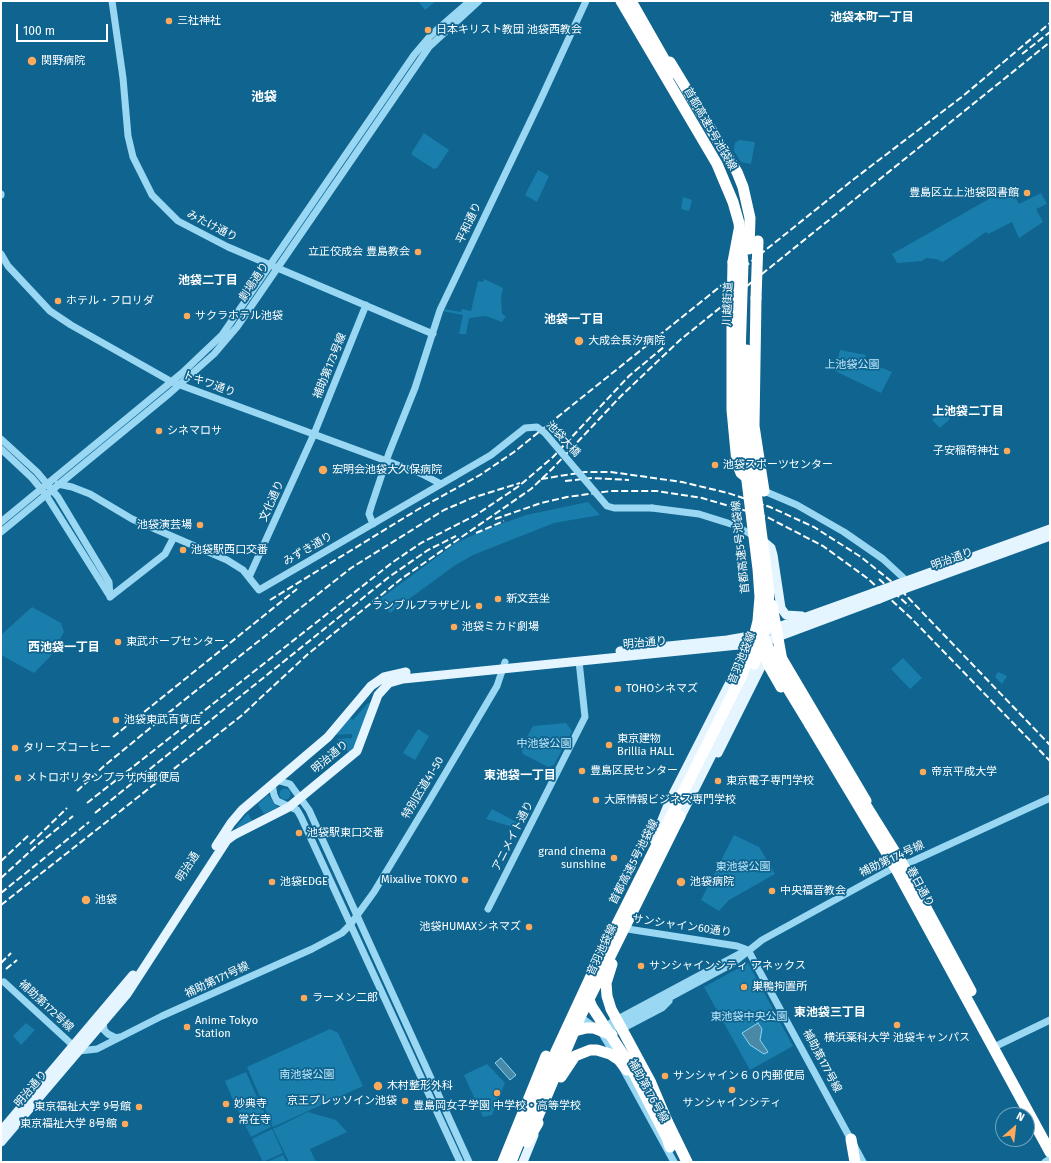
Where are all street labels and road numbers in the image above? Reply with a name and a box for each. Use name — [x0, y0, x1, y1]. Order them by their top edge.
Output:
street label: 首都高速5号池袋線 — [681, 85, 739, 173]
street label: 平和通り — [454, 200, 484, 246]
street label: みたけ通り — [185, 208, 239, 244]
street label: 劇場通り — [236, 260, 272, 304]
street label: 川越街道 — [721, 282, 735, 326]
street label: 補助第173号線 — [311, 331, 349, 401]
street label: トキワ通り — [181, 368, 237, 400]
street label: 池袋大橋 — [543, 418, 583, 460]
street label: 文化通り — [257, 478, 287, 524]
street label: 首都高速5号池袋線 — [730, 500, 752, 594]
street label: みずき通り — [281, 530, 335, 568]
street label: 明治通り — [929, 545, 975, 573]
street label: 音羽池袋線 — [726, 630, 758, 686]
street label: 明治通り — [623, 635, 667, 651]
street label: 明治通り — [309, 738, 351, 776]
street label: 特別区道41-50 — [399, 755, 447, 821]
street label: アニメイト通り — [490, 799, 536, 873]
street label: 首都高速5号池袋線 — [607, 817, 661, 907]
street label: 補助第174号線 — [857, 838, 927, 880]
street label: 明治通 — [173, 850, 203, 884]
street label: 春日通り — [904, 865, 936, 909]
street label: サンシャイン60通り — [632, 913, 732, 939]
street label: 音羽池袋線 — [584, 922, 620, 978]
street label: 補助第171号線 — [183, 959, 251, 1001]
street label: 補助第172号線 — [16, 977, 76, 1035]
street label: 補助第177号線 — [800, 1027, 844, 1095]
street label: 補助第176号線 — [625, 1057, 671, 1125]
street label: 明治通り — [12, 1068, 50, 1110]

